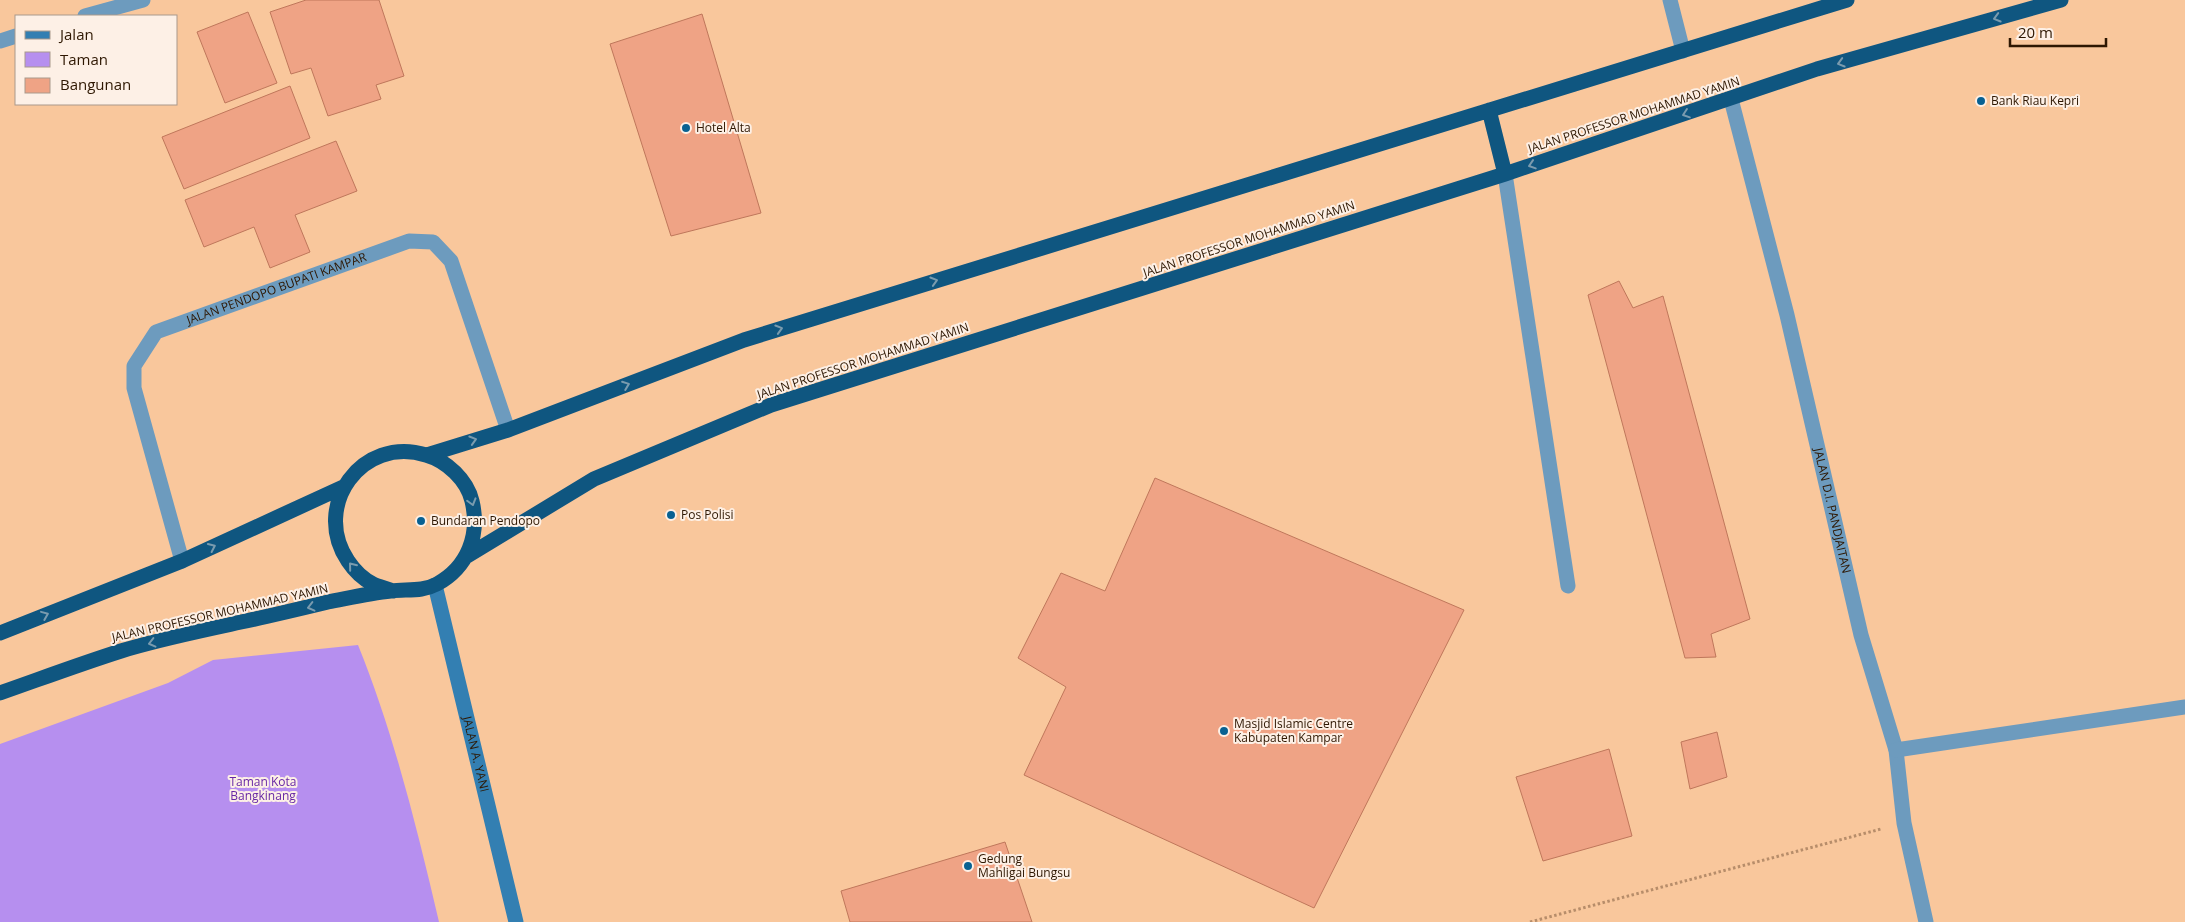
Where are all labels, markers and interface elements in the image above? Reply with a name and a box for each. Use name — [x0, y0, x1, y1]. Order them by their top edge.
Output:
one-way arrow — [1993, 13, 2002, 23]
legend — [15, 15, 178, 105]
scale bar — [2010, 15, 2106, 47]
text: 20 m — [2018, 22, 2053, 42]
text: Jalan — [58, 24, 94, 44]
text: Taman — [60, 49, 108, 69]
one-way arrow — [1837, 57, 1845, 67]
street label: JALAN PROFESSOR MOHAMMAD YAMIN — [1525, 72, 1742, 157]
text: Bangunan — [60, 74, 131, 94]
place label: Bank Riau Kepri — [1991, 92, 2079, 109]
marker: Bank Riau Kepri — [1975, 95, 1987, 107]
one-way arrow — [1683, 108, 1691, 118]
place label: Hotel Alta — [696, 119, 751, 136]
marker: Hotel Alta — [680, 122, 692, 134]
one-way arrow — [1529, 159, 1537, 169]
street label: JALAN PROFESSOR MOHAMMAD YAMIN — [1140, 196, 1357, 281]
street label: JALAN PENDOPO BUPATI KAMPAR — [183, 248, 369, 329]
one-way arrow — [929, 277, 938, 287]
street label: JALAN PROFESSOR MOHAMMAD YAMIN — [754, 318, 971, 403]
one-way arrow — [774, 325, 782, 335]
one-way arrow — [621, 381, 630, 391]
one-way arrow — [469, 436, 477, 446]
street label: JALAN D.I. PANDJAITAN — [1810, 445, 1855, 575]
one-way arrow — [466, 497, 477, 506]
place label: Pos Polisi — [681, 506, 734, 523]
marker: Pos Polisi — [665, 509, 677, 521]
place label: Bundaran Pendopo — [431, 512, 540, 529]
marker: Bundaran Pendopo — [415, 515, 427, 527]
one-way arrow — [207, 543, 216, 554]
one-way arrow — [349, 563, 358, 572]
street label: JALAN PROFESSOR MOHAMMAD YAMIN — [109, 579, 330, 646]
one-way arrow — [306, 601, 315, 612]
one-way arrow — [40, 611, 49, 621]
one-way arrow — [148, 637, 157, 648]
street label: JALAN A. YANI — [459, 713, 493, 794]
place label: Masjid Islamic Centre Kabupaten Kampar — [1234, 715, 1353, 746]
marker: Masjid Islamic Centre Kabupaten Kampar — [1218, 725, 1230, 737]
park label: Taman Kota Bangkinang — [229, 773, 297, 804]
place label: Gedung Mahligai Bungsu — [978, 850, 1070, 881]
marker: Gedung Mahligai Bungsu — [962, 860, 974, 872]

